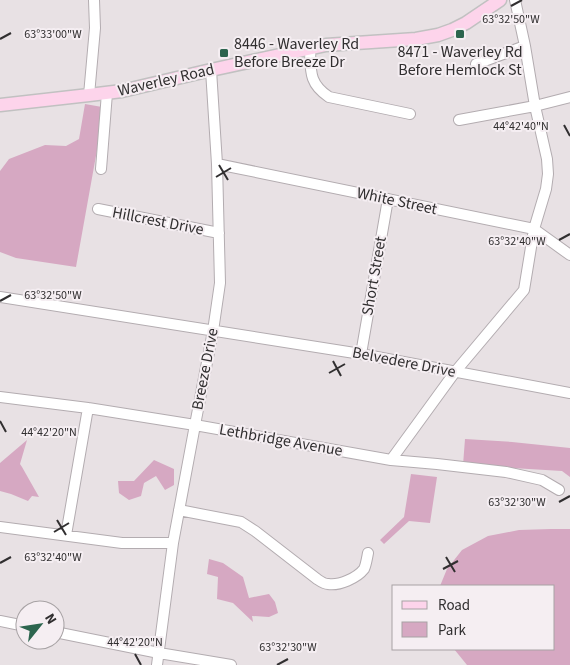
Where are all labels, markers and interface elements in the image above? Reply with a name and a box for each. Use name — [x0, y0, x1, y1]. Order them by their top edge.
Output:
text: 63°32'50"W — [482, 11, 540, 28]
text: 63°33'00"W — [24, 26, 82, 43]
marker: 8471 - Waverley Rd Before Hemlock St — [454, 28, 466, 40]
place label: 8446 - Waverley Rd Before Breeze Dr — [234, 33, 359, 73]
place label: 8471 - Waverley Rd Before Hemlock St — [397, 41, 523, 81]
marker: 8446 - Waverley Rd Before Breeze Dr — [218, 47, 230, 59]
street label: Waverley Road — [116, 58, 216, 102]
text: 44°42'40"N — [493, 118, 549, 135]
street label: White Street — [355, 182, 440, 220]
street label: Hillcrest Drive — [110, 201, 206, 241]
text: 63°32'40"W — [488, 233, 546, 250]
street label: Short Street — [356, 234, 392, 317]
text: 63°32'50"W — [24, 287, 82, 304]
street label: Breeze Drive — [186, 326, 224, 412]
street label: Belvedere Drive — [350, 341, 458, 383]
street label: Lethbridge Avenue — [218, 418, 345, 462]
text: 44°42'20"N — [21, 424, 77, 441]
text: 63°32'30"W — [488, 494, 546, 511]
text: 63°32'40"W — [24, 549, 82, 566]
legend — [392, 585, 555, 650]
text: Road — [438, 595, 470, 616]
north arrow — [15, 600, 65, 650]
text: N — [39, 610, 61, 628]
text: Park — [438, 620, 467, 641]
text: 44°42'20"N — [107, 634, 163, 651]
text: 63°32'30"W — [259, 639, 317, 656]

